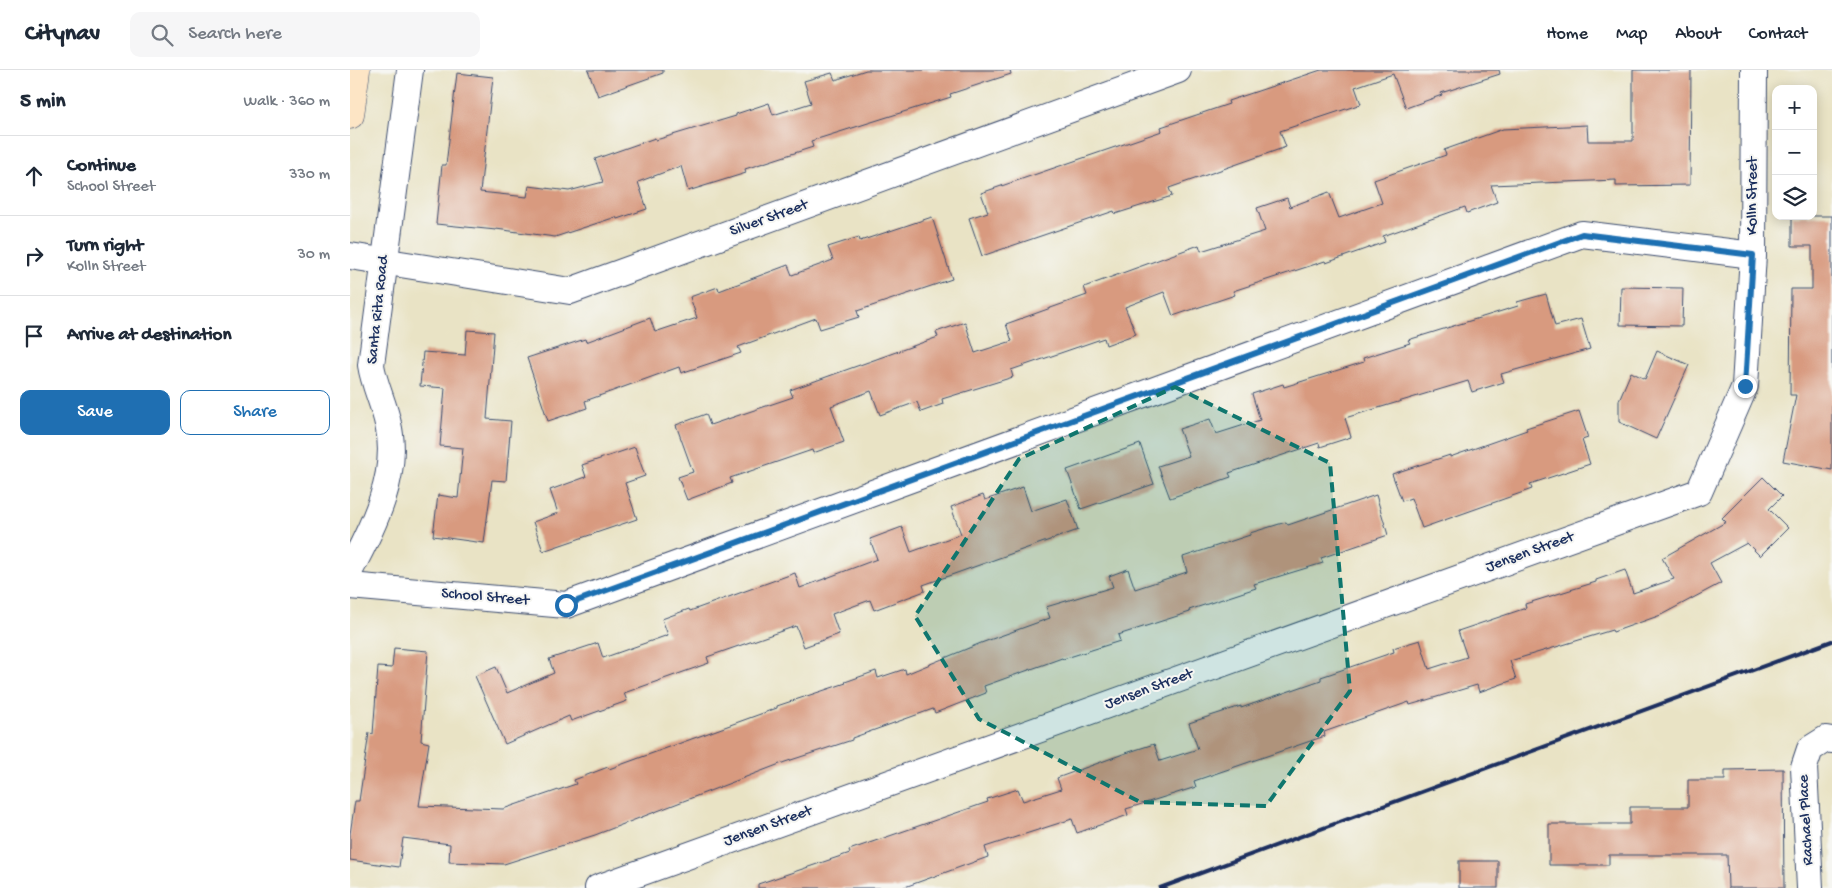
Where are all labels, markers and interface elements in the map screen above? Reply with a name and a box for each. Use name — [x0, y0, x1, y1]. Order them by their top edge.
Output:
search box — [130, 12, 480, 57]
text: Citynav — [25, 20, 100, 49]
icon: search — [148, 21, 176, 49]
text: Search here — [188, 23, 282, 46]
text: Home — [1546, 24, 1588, 45]
text: Map — [1616, 24, 1647, 45]
text: About — [1675, 24, 1721, 45]
text: Contact — [1749, 24, 1807, 45]
map controls — [1772, 85, 1817, 220]
button: + — [1772, 85, 1817, 130]
text: 5 min — [20, 90, 65, 115]
text: Walk · 360 m — [244, 93, 330, 112]
button: − — [1772, 130, 1817, 175]
text: Continue — [67, 155, 136, 178]
street label: Kolln Street — [1744, 155, 1763, 235]
icon: ahead — [20, 162, 48, 190]
text: 330 m — [289, 166, 330, 185]
button: layers — [1772, 175, 1817, 220]
text: School Street — [67, 178, 155, 197]
street label: Silver Street — [727, 196, 812, 242]
text: Turn right — [67, 235, 143, 258]
icon: right — [20, 242, 48, 270]
text: 30 m — [297, 246, 330, 265]
street label: Santa Rita Road — [364, 253, 394, 365]
text: Kolln Street — [67, 258, 145, 277]
icon: arrive — [20, 322, 48, 350]
text: Arrive at destination — [67, 324, 231, 347]
route end — [1734, 375, 1757, 398]
button: Save — [20, 390, 170, 435]
button: Share — [180, 390, 330, 435]
street label: Jensen Street — [1483, 528, 1578, 578]
street label: School Street — [440, 585, 531, 611]
route start — [555, 594, 578, 617]
street label: Jensen Street — [1102, 665, 1197, 715]
street label: Rachael Place — [1795, 773, 1819, 866]
street label: Jensen Street — [721, 802, 816, 852]

